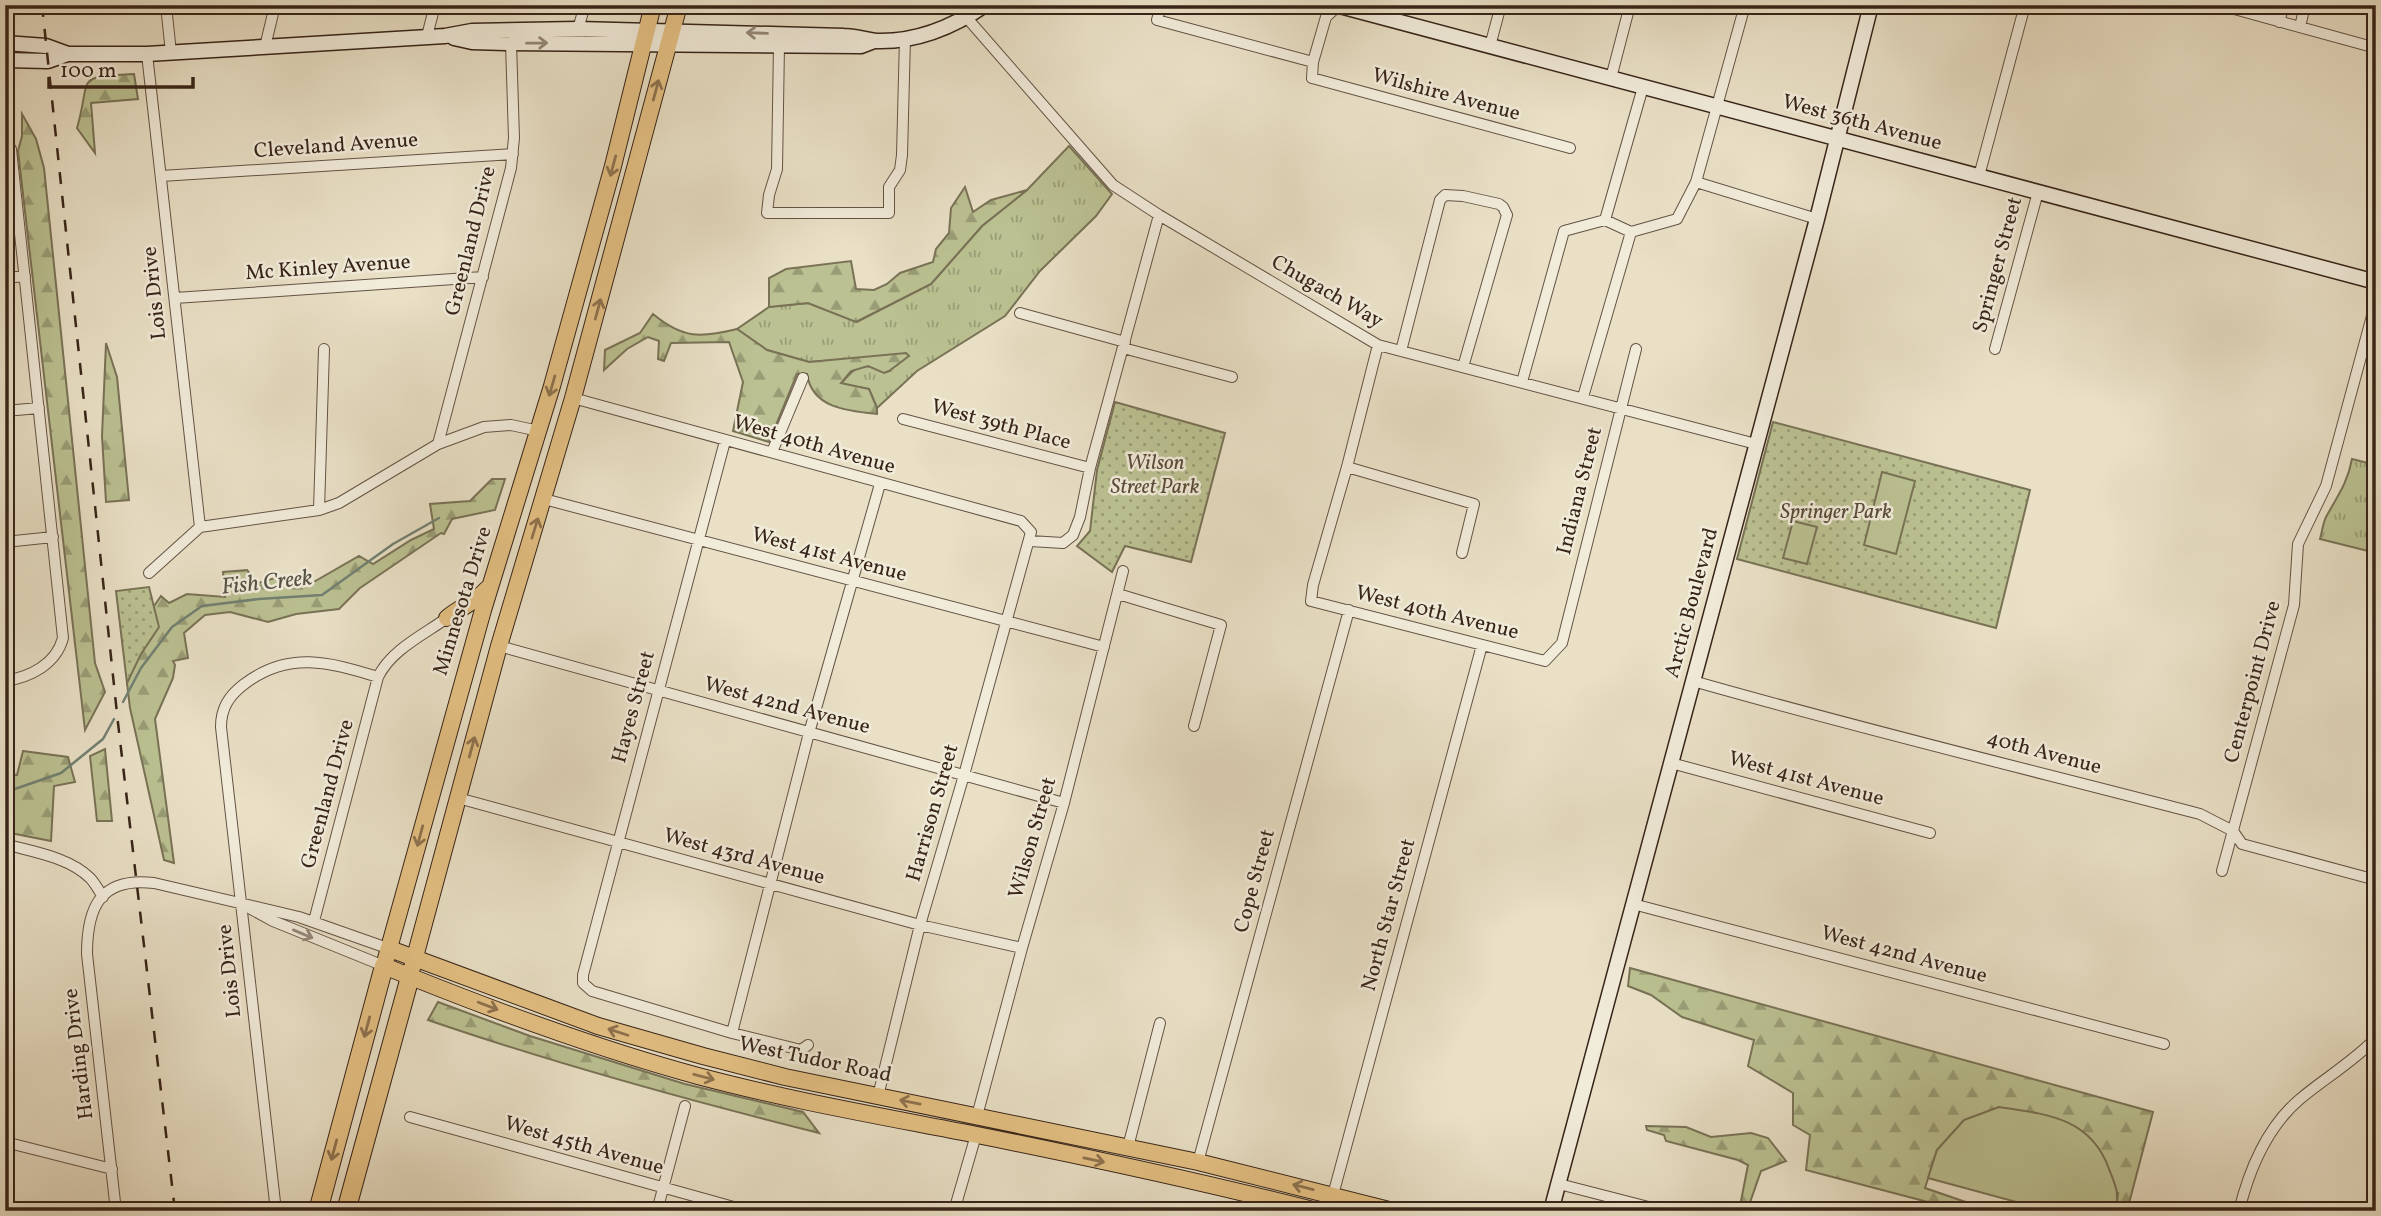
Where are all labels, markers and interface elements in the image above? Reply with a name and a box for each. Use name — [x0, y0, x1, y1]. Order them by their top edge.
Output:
one-way arrow — [746, 26, 769, 39]
one-way arrow — [525, 36, 548, 50]
scale bar — [49, 46, 192, 90]
text: 100 m — [60, 57, 117, 86]
street label: Wilshire Avenue — [1369, 61, 1523, 129]
one-way arrow — [650, 79, 663, 101]
street label: West 36th Avenue — [1779, 88, 1945, 158]
street label: Cleveland Avenue — [253, 126, 419, 166]
one-way arrow — [606, 155, 619, 177]
street label: Greenland Drive — [438, 163, 504, 319]
street label: Springer Street — [1966, 194, 2030, 336]
street label: Lois Drive — [136, 245, 174, 341]
street label: Mc Kinley Avenue — [244, 248, 412, 288]
street label: Chugach Way — [1266, 248, 1389, 336]
one-way arrow — [592, 299, 605, 321]
one-way arrow — [545, 374, 558, 396]
street label: West 39th Place — [928, 392, 1074, 458]
street label: West 40th Avenue — [730, 408, 898, 482]
street label: Indiana Street — [1550, 424, 1610, 558]
park label: Wilson Street Park — [1111, 449, 1200, 502]
park label: Springer Park — [1780, 498, 1892, 527]
one-way arrow — [530, 517, 543, 539]
street label: West 41st Avenue — [748, 520, 910, 590]
street label: Minnesota Drive — [427, 523, 499, 679]
street label: Arctic Boulevard — [1658, 525, 1726, 681]
water label: Fish Creek — [220, 562, 315, 604]
street label: West 40th Avenue — [1352, 579, 1522, 647]
street label: Centerpoint Drive — [2217, 598, 2289, 766]
street label: Hayes Street — [605, 648, 663, 766]
street label: West 42nd Avenue — [701, 670, 873, 742]
street label: Greenland Drive — [294, 716, 362, 872]
street label: 40th Avenue — [1983, 724, 2105, 782]
one-way arrow — [466, 736, 479, 758]
street label: Harrison Street — [899, 741, 967, 885]
street label: West 41st Avenue — [1725, 744, 1887, 814]
street label: Wilson Street — [1002, 774, 1064, 902]
street label: West 43rd Avenue — [660, 822, 828, 892]
one-way arrow — [413, 825, 426, 847]
street label: Cope Street — [1227, 826, 1283, 936]
street label: North Star Street — [1355, 835, 1423, 995]
street label: West 42nd Avenue — [1818, 919, 1990, 991]
street label: Lois Drive — [211, 923, 249, 1019]
one-way arrow — [291, 928, 313, 941]
street label: Harding Drive — [57, 987, 101, 1121]
one-way arrow — [477, 1001, 499, 1013]
one-way arrow — [360, 1016, 373, 1038]
one-way arrow — [607, 1024, 629, 1037]
street label: West Tudor Road — [736, 1030, 894, 1090]
one-way arrow — [692, 1071, 715, 1084]
one-way arrow — [899, 1095, 922, 1109]
street label: West 45th Avenue — [501, 1109, 667, 1183]
one-way arrow — [327, 1138, 340, 1161]
one-way arrow — [1082, 1153, 1105, 1167]
one-way arrow — [1292, 1180, 1315, 1193]

